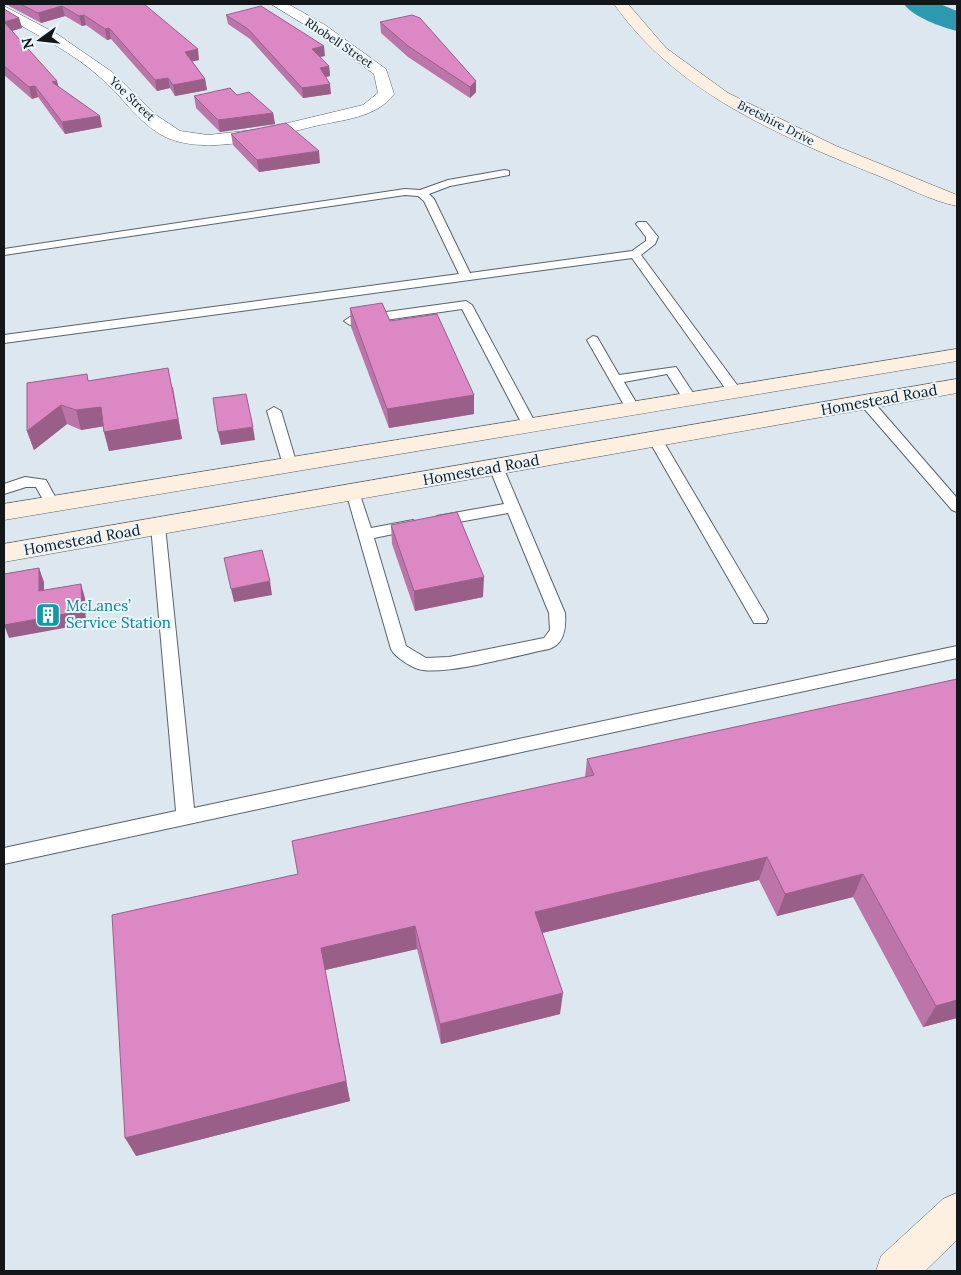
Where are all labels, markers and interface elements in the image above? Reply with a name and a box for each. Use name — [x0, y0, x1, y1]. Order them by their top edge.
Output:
street label: Rhobell Street — [302, 14, 376, 71]
north arrow — [15, 15, 65, 65]
text: N — [17, 36, 38, 51]
street label: Yoe Street — [106, 73, 158, 124]
street label: Bretshire Drive — [735, 97, 818, 149]
street label: Homestead Road — [819, 380, 939, 419]
street label: Homestead Road — [421, 450, 541, 489]
street label: Homestead Road — [22, 520, 142, 559]
place label: McLanes’ Service Station — [66, 596, 171, 632]
building icon: McLanes’ Service Station — [35, 602, 61, 628]

